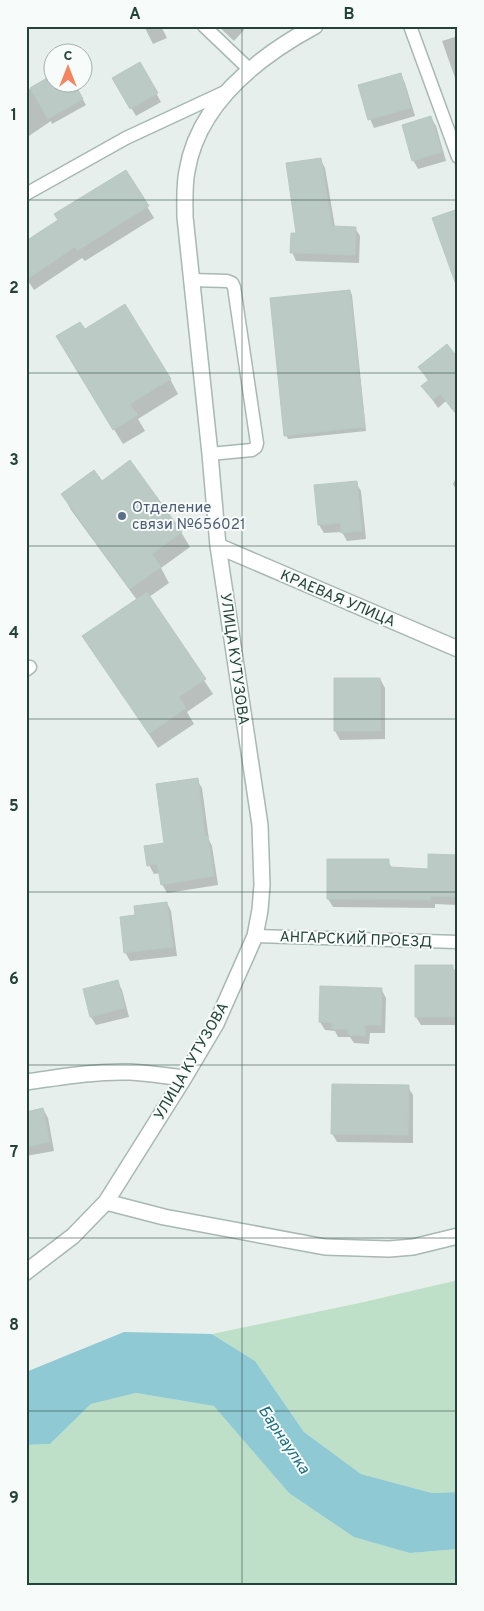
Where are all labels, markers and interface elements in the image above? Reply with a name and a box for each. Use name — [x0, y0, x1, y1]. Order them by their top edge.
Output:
text: A — [129, 5, 141, 25]
text: B — [343, 5, 355, 25]
north arrow — [42, 42, 92, 92]
text: С — [64, 48, 73, 65]
text: 1 — [11, 106, 17, 126]
text: 2 — [9, 279, 19, 299]
text: 3 — [9, 451, 19, 471]
place label: Отделение связи №656021 — [132, 499, 246, 535]
marker: Отделение связи №656021 — [116, 510, 128, 522]
street label: КРАЕВАЯ УЛИЦА — [277, 567, 398, 632]
street label: УЛИЦА КУТУЗОВА — [215, 592, 252, 726]
text: 4 — [9, 624, 19, 644]
text: 5 — [9, 797, 19, 817]
street label: АНГАРСКИЙ ПРОЕЗД — [279, 926, 433, 953]
text: 6 — [9, 970, 19, 990]
street label: УЛИЦА КУТУЗОВА — [151, 999, 234, 1124]
text: 7 — [10, 1143, 18, 1163]
text: 8 — [9, 1316, 19, 1336]
water label: Барнаулка — [253, 1402, 314, 1479]
text: 9 — [9, 1489, 19, 1509]

